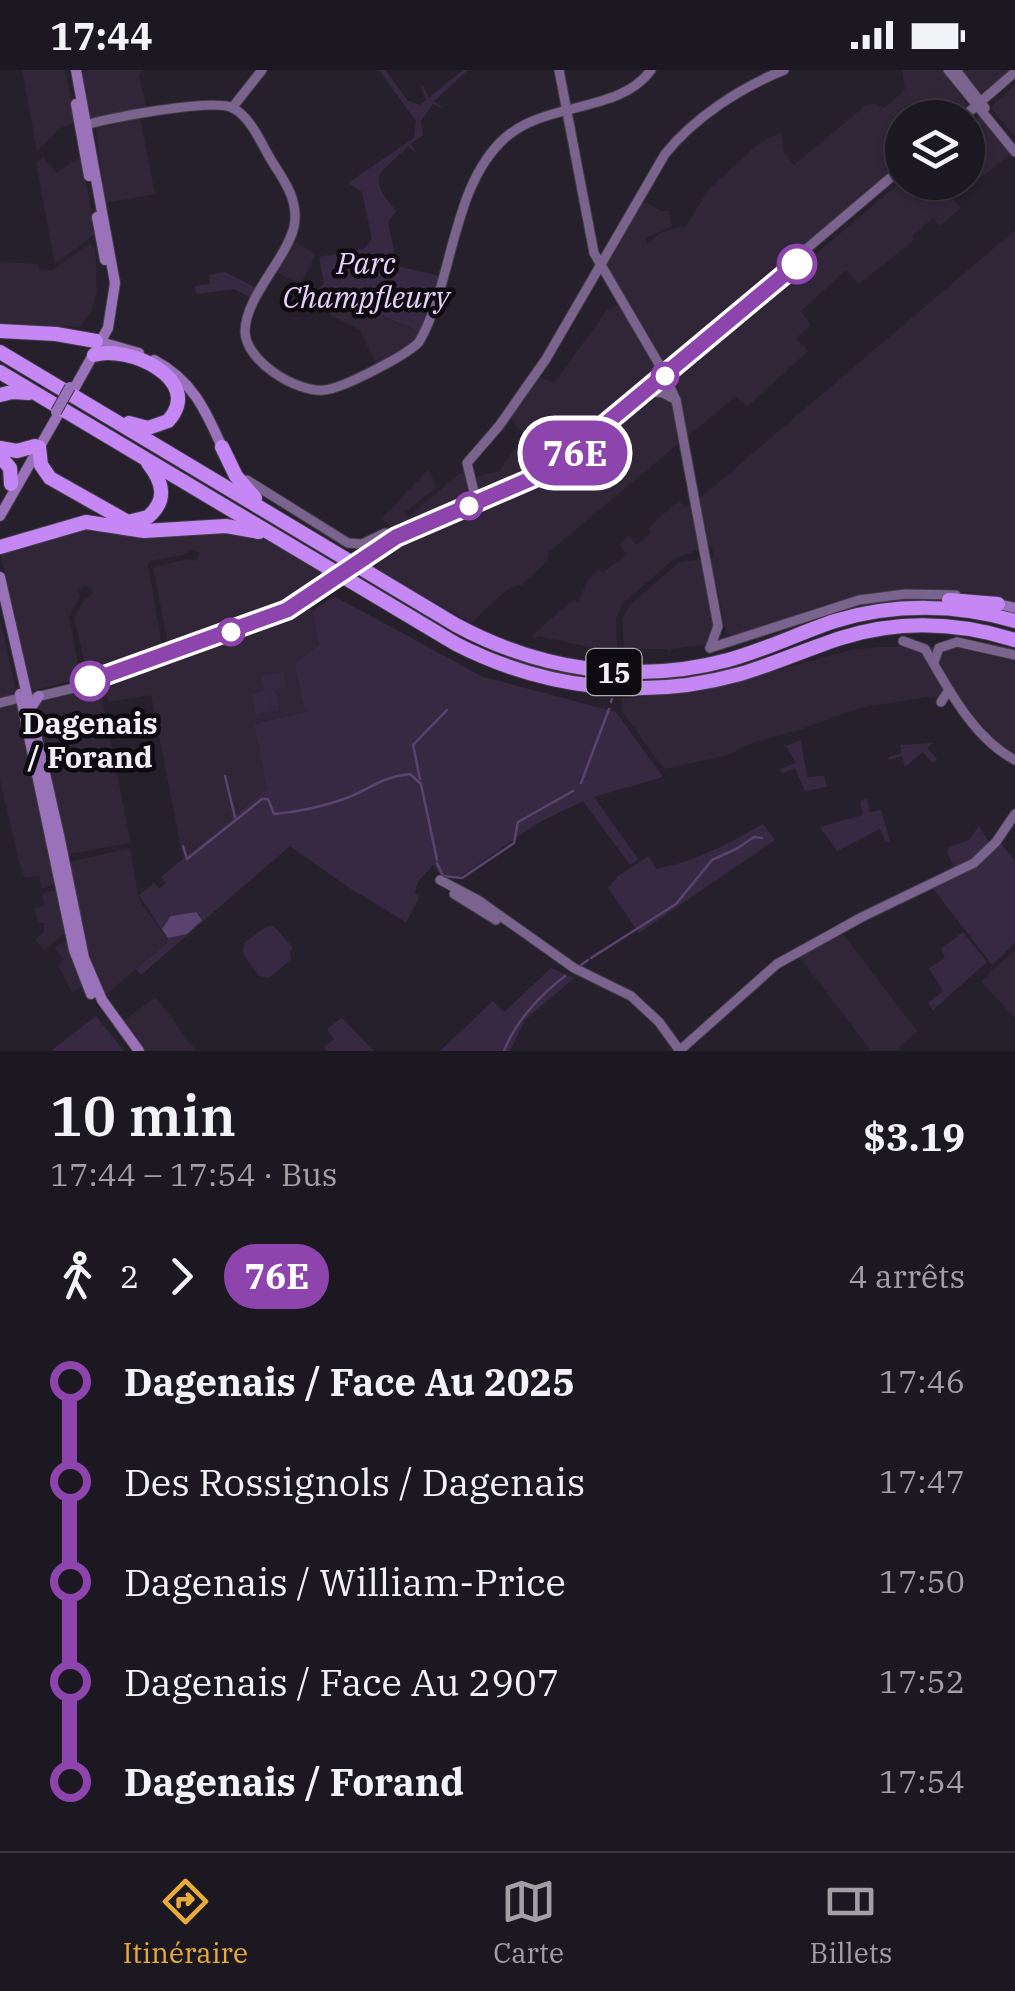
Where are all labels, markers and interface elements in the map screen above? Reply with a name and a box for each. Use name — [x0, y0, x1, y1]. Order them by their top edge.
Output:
text: 17:44 — [50, 11, 153, 60]
map controls — [885, 100, 985, 200]
button: layers — [885, 100, 985, 200]
park label: Parc Champfleury — [283, 243, 452, 316]
unlabelled marker — [778, 245, 816, 283]
unlabelled marker — [652, 363, 678, 389]
line badge: 76E — [518, 420, 632, 486]
text: 76E — [542, 430, 608, 476]
unlabelled marker — [456, 493, 482, 519]
unlabelled marker — [218, 619, 244, 645]
road number: 15 — [586, 649, 642, 695]
marker: Dagenais / Forand — [71, 662, 109, 700]
place label: Dagenais / Forand — [22, 703, 158, 776]
text: 10 min — [50, 1080, 236, 1151]
text: $3.19 — [863, 1112, 965, 1161]
text: 17:44 – 17:54 · Bus — [50, 1153, 337, 1195]
icon: walk — [50, 1249, 105, 1304]
icon: forward — [154, 1249, 209, 1304]
text: 76E — [244, 1253, 309, 1299]
text: 2 — [120, 1255, 139, 1297]
text: 4 arrêts — [848, 1255, 965, 1297]
text: Dagenais / Face Au 2025 — [124, 1357, 575, 1406]
text: 17:46 — [879, 1360, 965, 1402]
text: Des Rossignols / Dagenais — [124, 1457, 585, 1506]
text: 17:47 — [879, 1460, 965, 1502]
text: Dagenais / William-Price — [124, 1557, 566, 1606]
text: 17:50 — [879, 1560, 965, 1602]
text: Dagenais / Face Au 2907 — [124, 1657, 560, 1706]
text: 17:52 — [879, 1660, 965, 1702]
text: Dagenais / Forand — [124, 1757, 464, 1806]
text: 17:54 — [879, 1760, 965, 1802]
tab: Itinéraire — [123, 1874, 248, 1971]
tab: Carte — [493, 1874, 564, 1971]
tab: Billets — [809, 1874, 892, 1971]

